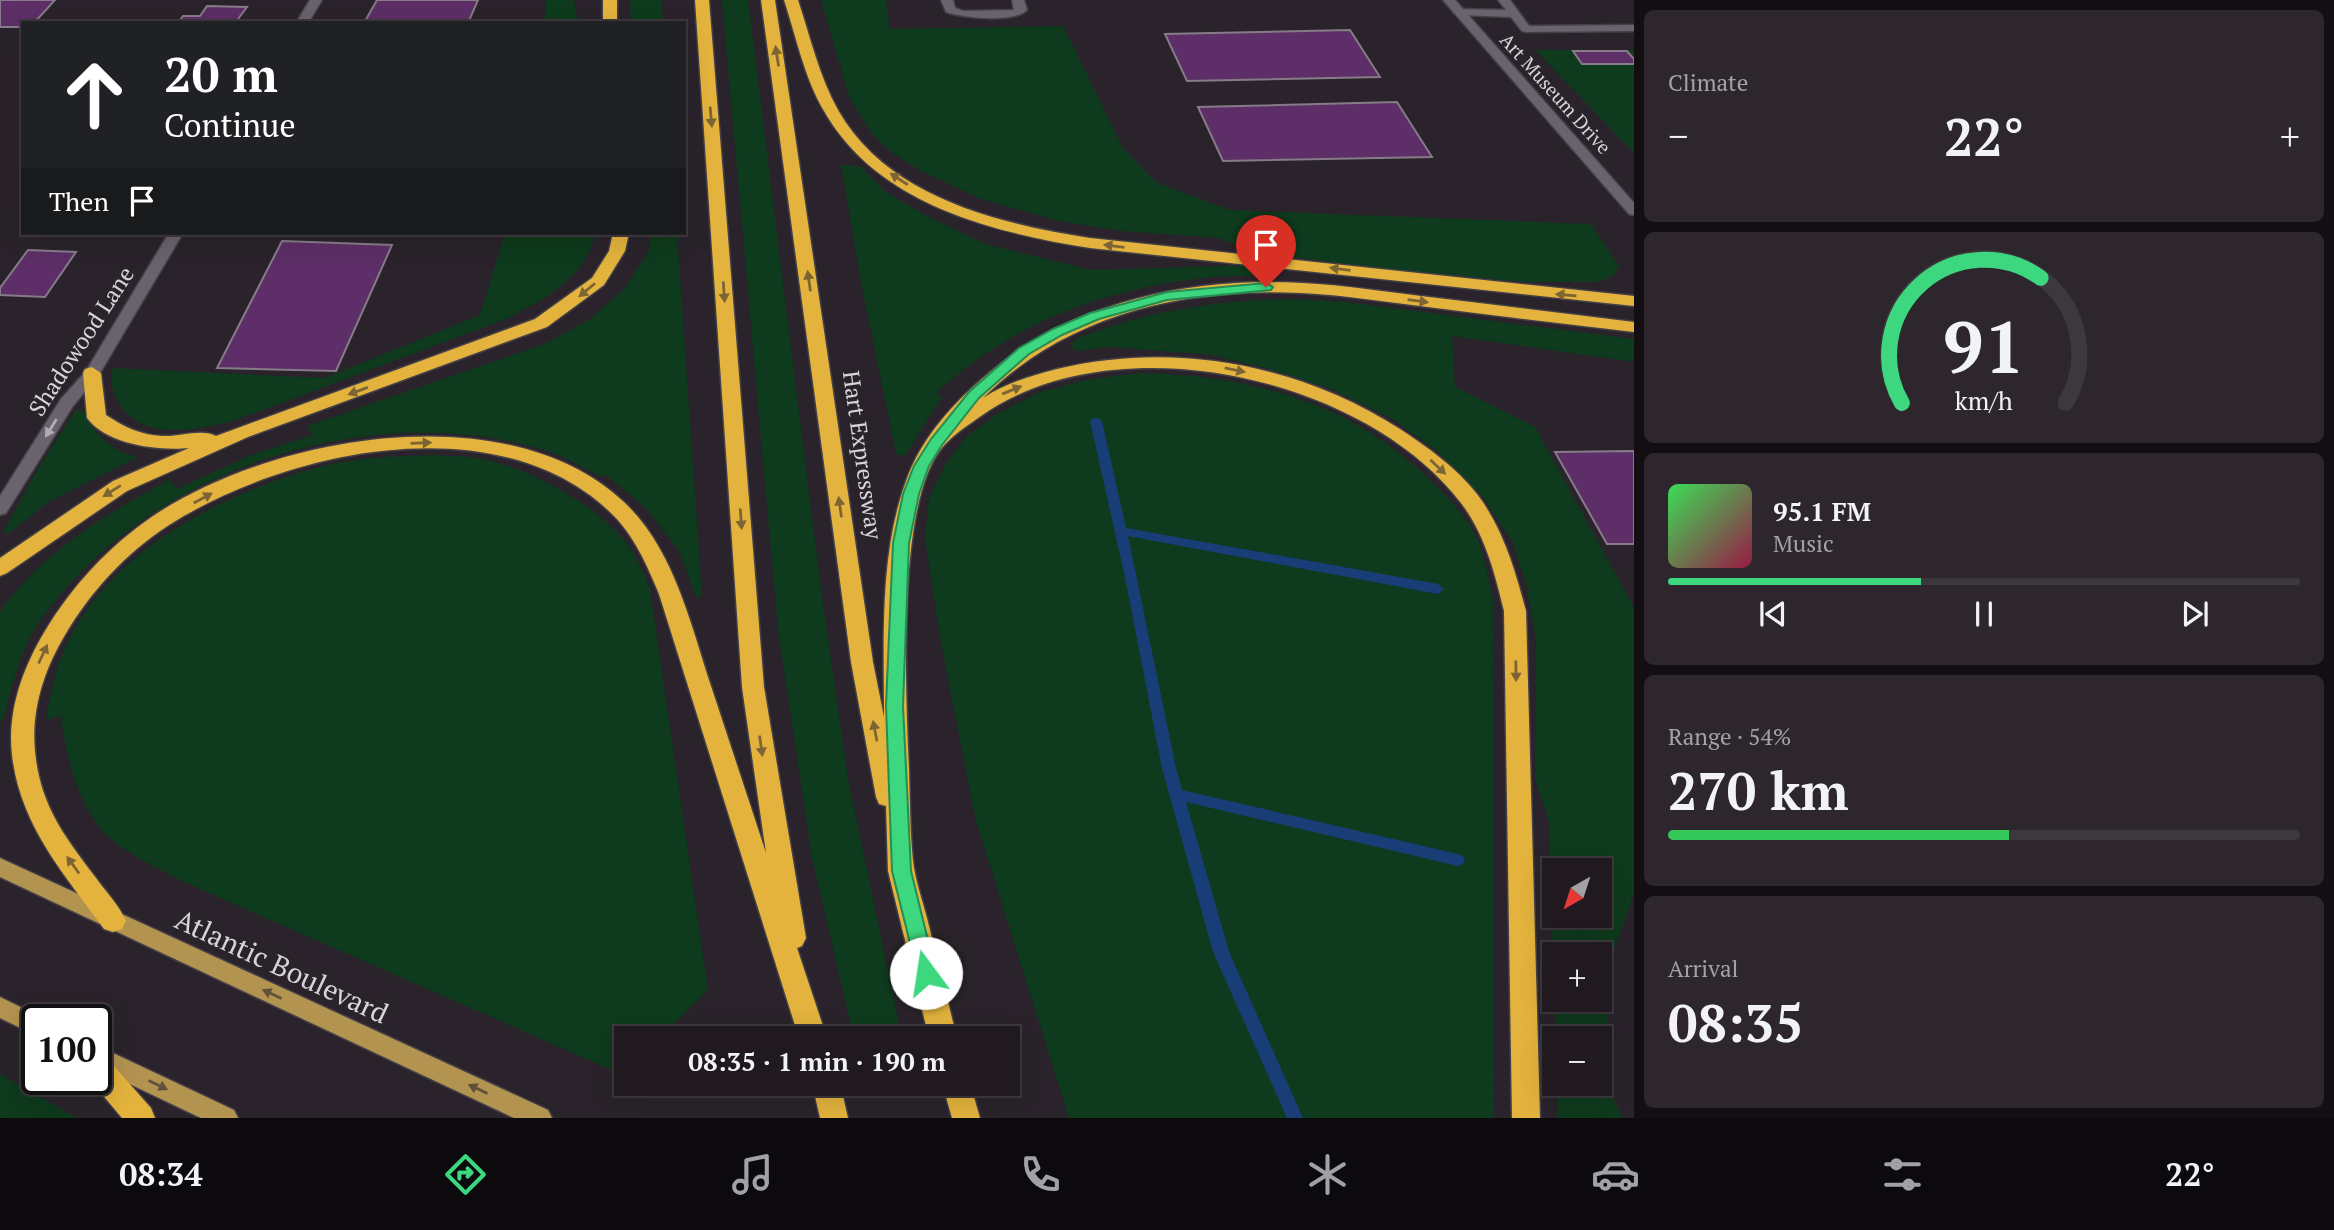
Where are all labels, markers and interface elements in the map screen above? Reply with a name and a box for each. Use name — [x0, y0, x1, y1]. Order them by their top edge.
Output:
street label: Art Museum Drive — [1495, 27, 1617, 159]
text: 20 m — [164, 41, 278, 106]
one-way arrow — [771, 45, 782, 67]
icon: ahead — [49, 49, 140, 140]
text: Climate — [1668, 67, 1748, 98]
text: 22° — [1944, 102, 2024, 171]
text: Continue — [164, 104, 296, 146]
one-way arrow — [706, 106, 717, 128]
text: − — [1668, 111, 1688, 161]
text: + — [2280, 111, 2300, 161]
one-way arrow — [889, 172, 909, 185]
icon: arrive — [123, 182, 161, 220]
text: Then — [49, 184, 109, 218]
pin — [1236, 215, 1296, 287]
icon: arrive — [1247, 226, 1285, 264]
one-way arrow — [1103, 240, 1125, 251]
street label: Shadowood Lane — [21, 260, 141, 422]
one-way arrow — [1329, 264, 1351, 275]
one-way arrow — [803, 270, 814, 292]
one-way arrow — [578, 282, 596, 298]
one-way arrow — [719, 282, 730, 304]
one-way arrow — [1555, 289, 1577, 300]
one-way arrow — [1407, 295, 1429, 306]
text: 91 — [1943, 298, 2025, 395]
one-way arrow — [1224, 364, 1246, 375]
street label: Hart Expressway — [836, 369, 890, 542]
one-way arrow — [1001, 384, 1022, 395]
text: km/h — [1955, 384, 2013, 417]
one-way arrow — [347, 385, 368, 396]
one-way arrow — [45, 418, 58, 437]
one-way arrow — [410, 438, 432, 449]
one-way arrow — [1429, 459, 1446, 475]
one-way arrow — [102, 485, 121, 498]
one-way arrow — [193, 492, 212, 504]
text: 95.1 FM — [1773, 494, 1871, 528]
one-way arrow — [835, 496, 846, 518]
one-way arrow — [736, 509, 747, 531]
text: Music — [1773, 528, 1834, 559]
icon: previous — [1754, 595, 1792, 633]
icon: pause — [1965, 595, 2003, 633]
icon: next — [2176, 595, 2214, 633]
one-way arrow — [37, 644, 49, 664]
one-way arrow — [1510, 660, 1522, 682]
one-way arrow — [869, 720, 880, 742]
text: Range · 54% — [1668, 721, 1791, 752]
one-way arrow — [756, 735, 767, 757]
text: 270 km — [1668, 756, 1849, 825]
one-way arrow — [66, 856, 80, 874]
north arrow — [1542, 858, 1612, 928]
map controls — [1542, 858, 1612, 1096]
street label: Atlantic Boulevard — [169, 900, 395, 1032]
position arrow — [889, 936, 963, 1010]
button: + — [1542, 942, 1612, 1012]
text: Arrival — [1668, 953, 1739, 984]
one-way arrow — [262, 988, 282, 1000]
text: 08:35 — [1668, 988, 1803, 1057]
speed limit sign: 100 — [21, 1004, 112, 1095]
button: − — [1542, 1026, 1612, 1096]
text: 08:35 · 1 min · 190 m — [688, 1044, 946, 1078]
one-way arrow — [148, 1080, 168, 1091]
one-way arrow — [468, 1084, 489, 1095]
icon: directions — [441, 1150, 490, 1199]
icon: music — [728, 1150, 777, 1199]
icon: phone — [1016, 1150, 1065, 1199]
icon: climate — [1303, 1150, 1352, 1199]
icon: car — [1591, 1150, 1640, 1199]
icon: filters — [1878, 1150, 1927, 1199]
text: 08:34 — [119, 1153, 203, 1195]
text: 22° — [2165, 1153, 2215, 1195]

